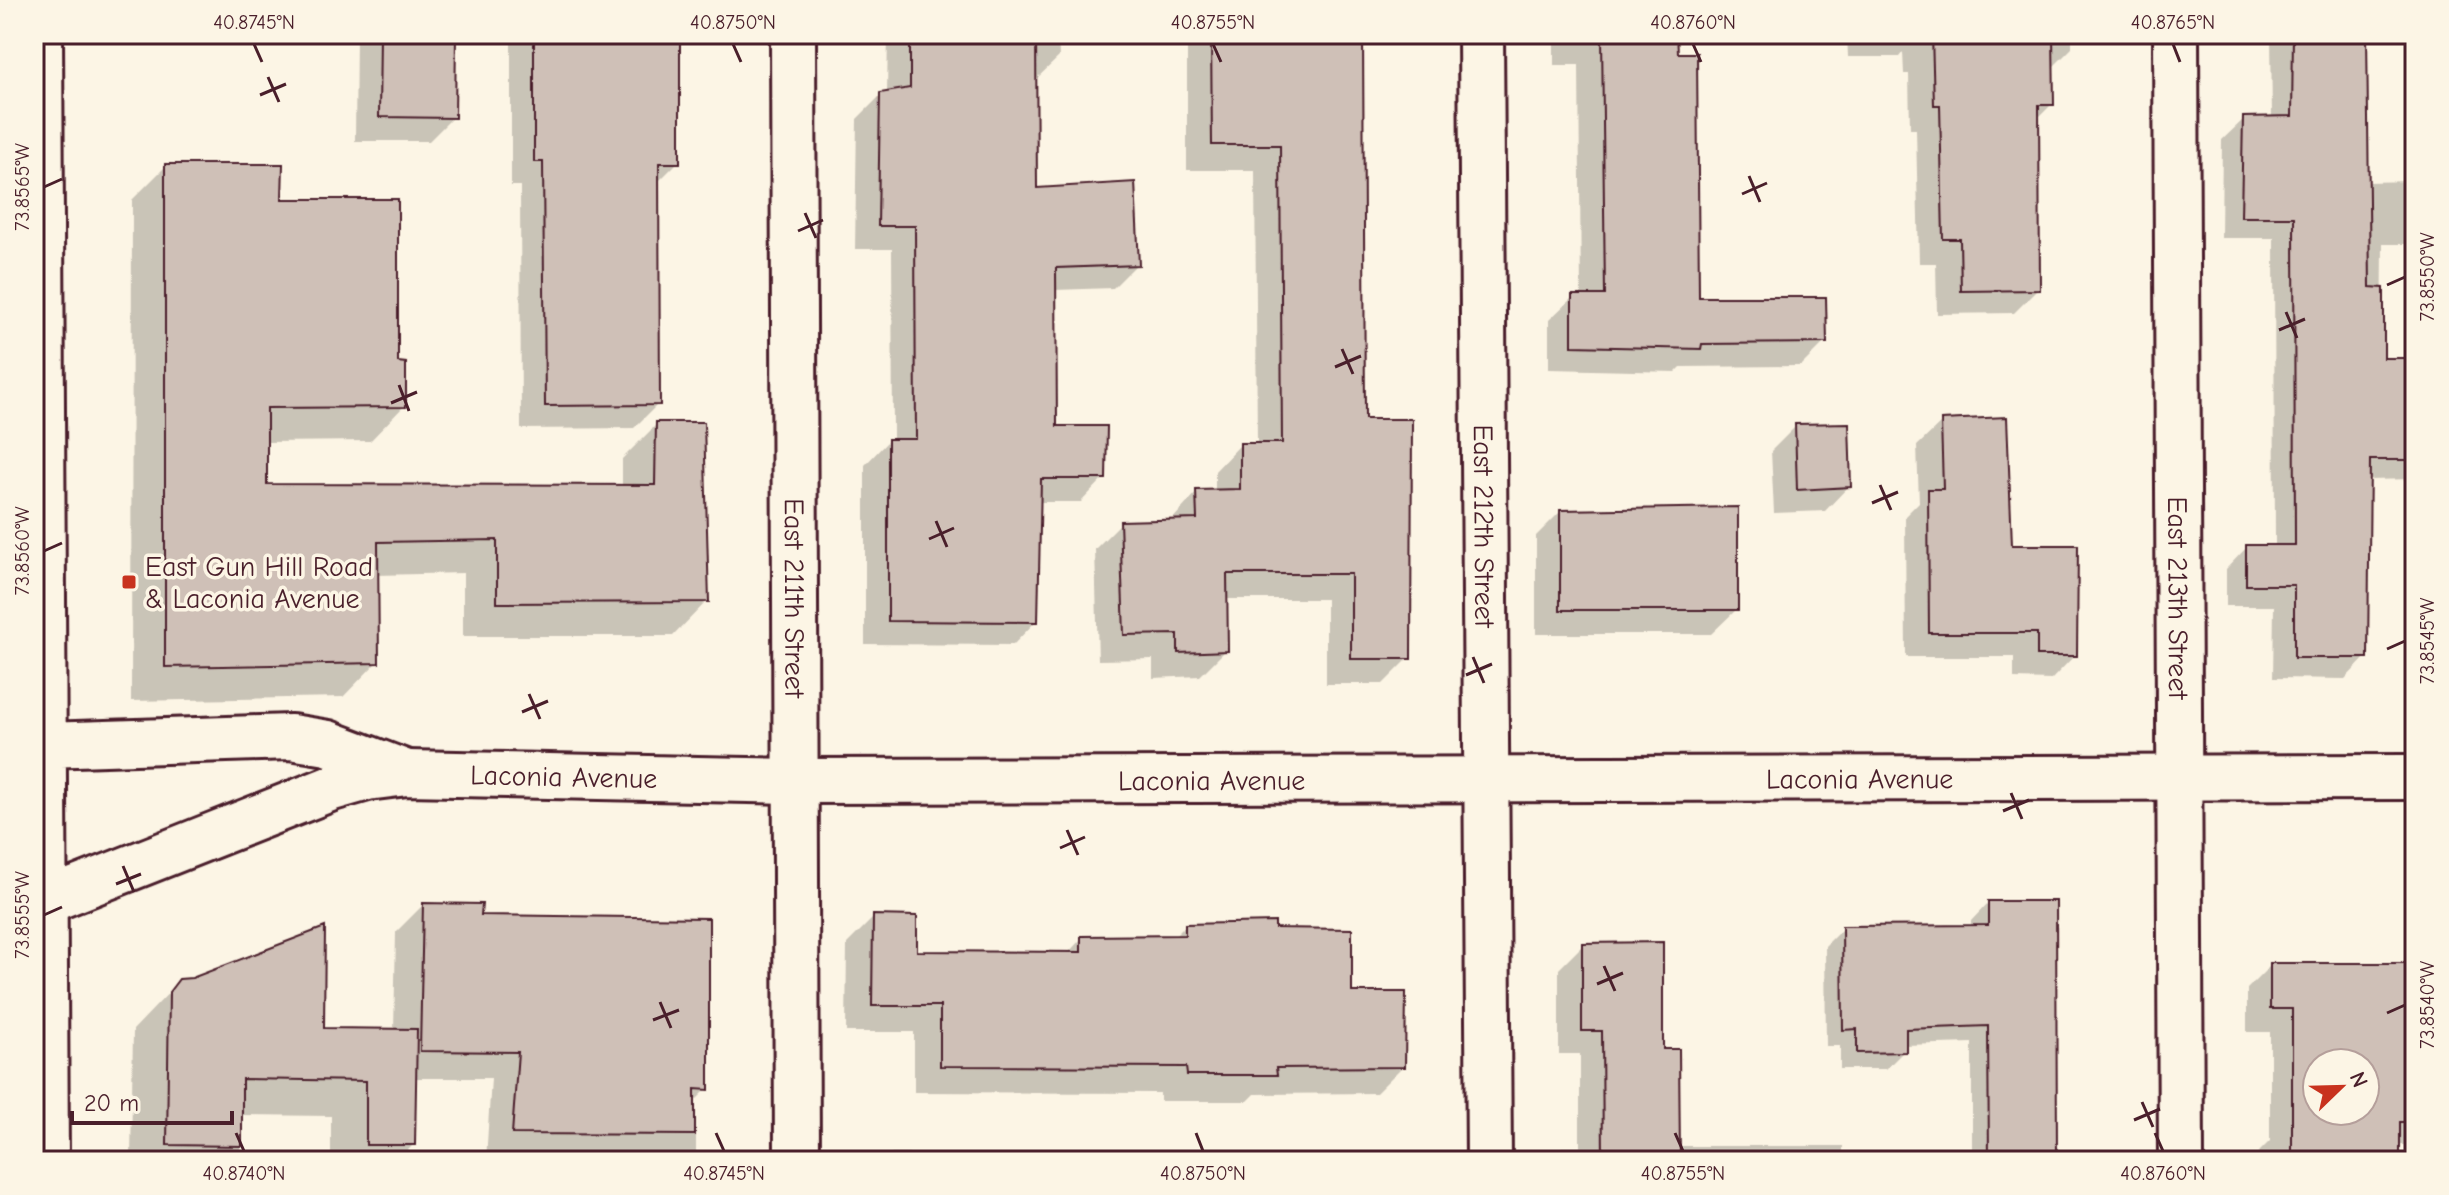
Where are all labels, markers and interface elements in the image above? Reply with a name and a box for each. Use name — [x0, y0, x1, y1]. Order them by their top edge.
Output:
text: 40.8745°N — [213, 11, 295, 34]
text: 40.8750°N — [690, 11, 776, 34]
text: 40.8755°N — [1171, 11, 1255, 34]
text: 40.8760°N — [1650, 11, 1736, 34]
text: 40.8765°N — [2131, 11, 2215, 34]
text: 73.8565°W — [11, 142, 34, 231]
text: 73.8550°W — [2416, 232, 2439, 322]
street label: East 212th Street — [1467, 424, 1500, 629]
street label: East 213th Street — [2161, 497, 2194, 700]
street label: East 211th Street — [778, 498, 810, 699]
text: 73.8560°W — [11, 506, 34, 596]
place label: East Gun Hill Road & Laconia Avenue — [145, 551, 373, 615]
marker: East Gun Hill Road & Laconia Avenue — [120, 573, 138, 591]
text: 73.8545°W — [2416, 597, 2439, 684]
street label: Laconia Avenue — [470, 759, 658, 795]
street label: Laconia Avenue — [1766, 763, 1953, 796]
street label: Laconia Avenue — [1118, 765, 1305, 797]
text: 73.8555°W — [11, 870, 34, 959]
text: 73.8540°W — [2416, 960, 2439, 1049]
north arrow — [2301, 1047, 2381, 1127]
text: N — [2344, 1068, 2373, 1091]
scale bar — [72, 1075, 232, 1125]
text: 20 m — [84, 1089, 139, 1117]
text: 40.8740°N — [202, 1162, 286, 1185]
text: 40.8745°N — [683, 1162, 765, 1185]
text: 40.8750°N — [1160, 1162, 1246, 1185]
text: 40.8755°N — [1641, 1162, 1725, 1185]
text: 40.8760°N — [2120, 1162, 2206, 1185]

